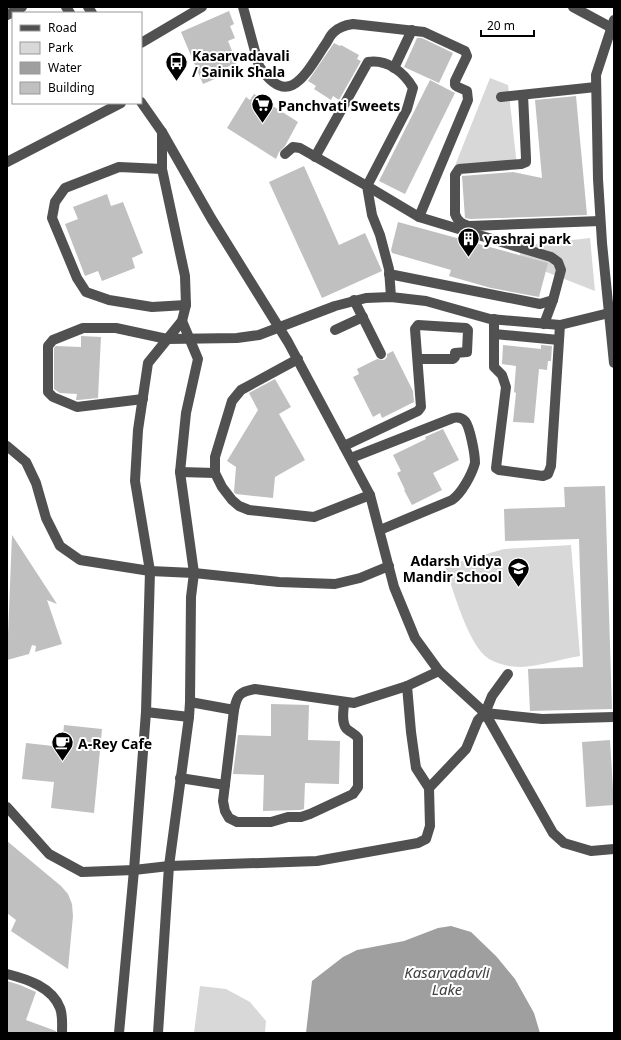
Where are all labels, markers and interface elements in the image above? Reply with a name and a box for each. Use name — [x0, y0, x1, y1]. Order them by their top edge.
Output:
legend — [12, 12, 142, 104]
scale bar — [481, 12, 534, 38]
text: 20 m — [487, 17, 515, 34]
text: Road — [48, 19, 77, 36]
text: Park — [48, 39, 74, 56]
place label: Kasarvadavali / Sainik Shala — [192, 46, 290, 81]
bus stop icon: Kasarvadavali / Sainik Shala — [163, 50, 189, 83]
text: Water — [48, 59, 82, 76]
text: Building — [48, 79, 95, 96]
supermarket icon: Panchvati Sweets — [249, 92, 275, 125]
place label: Panchvati Sweets — [278, 96, 400, 115]
building icon: yashraj park — [456, 225, 482, 258]
place label: yashraj park — [484, 229, 571, 248]
place label: Adarsh Vidya Mandir School — [403, 551, 502, 586]
school or university icon: Adarsh Vidya Mandir School — [505, 555, 531, 588]
cafe icon: A-Rey Cafe — [49, 730, 75, 763]
place label: A-Rey Cafe — [78, 734, 152, 753]
water label: Kasarvadavli Lake — [404, 962, 491, 999]

